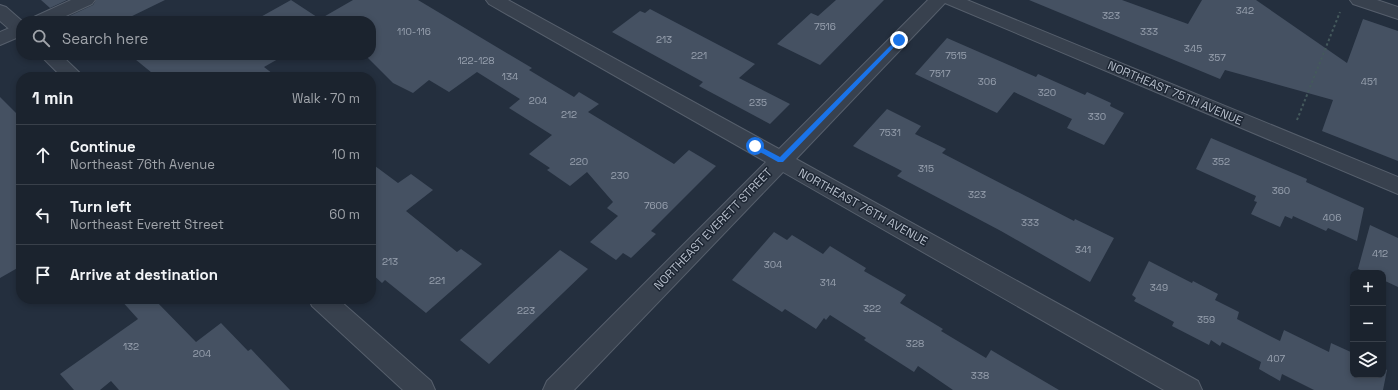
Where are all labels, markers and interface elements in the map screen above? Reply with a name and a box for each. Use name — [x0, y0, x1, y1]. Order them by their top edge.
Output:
house number: 342 — [1236, 4, 1254, 17]
house number: 323 — [1102, 9, 1120, 22]
search box — [16, 16, 376, 60]
house number: 7516 — [814, 20, 836, 33]
house number: 110-116 — [397, 25, 431, 38]
house number: 333 — [1140, 25, 1158, 38]
icon: search — [30, 27, 52, 49]
text: Search here — [62, 29, 148, 48]
route end — [890, 31, 908, 49]
house number: 213 — [656, 33, 672, 46]
house number: 345 — [1184, 42, 1202, 55]
house number: 221 — [691, 49, 707, 62]
house number: 7515 — [945, 49, 967, 62]
house number: 357 — [1208, 51, 1226, 64]
house number: 122-128 — [457, 54, 495, 67]
street label: NORTHEAST 75TH AVENUE — [1105, 57, 1245, 129]
house number: 7517 — [929, 67, 951, 80]
house number: 134 — [502, 70, 518, 83]
house number: 306 — [978, 75, 996, 88]
house number: 451 — [1361, 75, 1377, 88]
house number: 320 — [1038, 86, 1056, 99]
text: 1 min — [32, 87, 74, 109]
text: Walk · 70 m — [292, 90, 360, 107]
house number: 204 — [529, 94, 547, 107]
house number: 235 — [749, 96, 767, 109]
house number: 212 — [561, 108, 577, 121]
house number: 330 — [1088, 110, 1106, 123]
house number: 7531 — [879, 126, 901, 139]
text: Continue — [70, 137, 136, 156]
route start — [746, 137, 764, 155]
icon: ahead — [32, 144, 54, 166]
text: 10 m — [332, 146, 360, 163]
house number: 220 — [570, 155, 588, 168]
house number: 352 — [1212, 155, 1230, 168]
text: Northeast 76th Avenue — [70, 156, 215, 173]
house number: 315 — [918, 162, 934, 175]
street label: NORTHEAST EVERETT STREET — [650, 165, 776, 293]
street label: NORTHEAST 76TH AVENUE — [796, 165, 931, 249]
house number: 230 — [611, 169, 629, 182]
house number: 360 — [1272, 184, 1290, 197]
house number: 323 — [968, 188, 986, 201]
text: Turn left — [70, 197, 132, 216]
house number: 7606 — [644, 199, 668, 212]
icon: left — [32, 204, 54, 226]
text: 60 m — [329, 206, 360, 223]
house number: 406 — [1323, 211, 1341, 224]
text: Northeast Everett Street — [70, 216, 224, 233]
house number: 333 — [1021, 216, 1039, 229]
house number: 341 — [1075, 243, 1091, 256]
house number: 412 — [1372, 247, 1388, 260]
house number: 213 — [382, 255, 398, 268]
house number: 304 — [764, 258, 782, 271]
icon: arrive — [32, 264, 54, 286]
text: Arrive at destination — [70, 265, 218, 284]
map controls — [1350, 270, 1386, 378]
button: + — [1350, 270, 1386, 306]
house number: 221 — [429, 274, 445, 287]
house number: 314 — [820, 276, 836, 289]
house number: 349 — [1150, 281, 1168, 294]
house number: 322 — [863, 302, 881, 315]
house number: 223 — [517, 304, 535, 317]
button: − — [1350, 306, 1386, 342]
house number: 359 — [1197, 313, 1215, 326]
house number: 328 — [906, 337, 924, 350]
house number: 132 — [123, 340, 139, 353]
button: layers — [1350, 342, 1386, 378]
house number: 204 — [193, 347, 211, 360]
house number: 407 — [1267, 352, 1285, 365]
house number: 338 — [971, 369, 989, 382]

